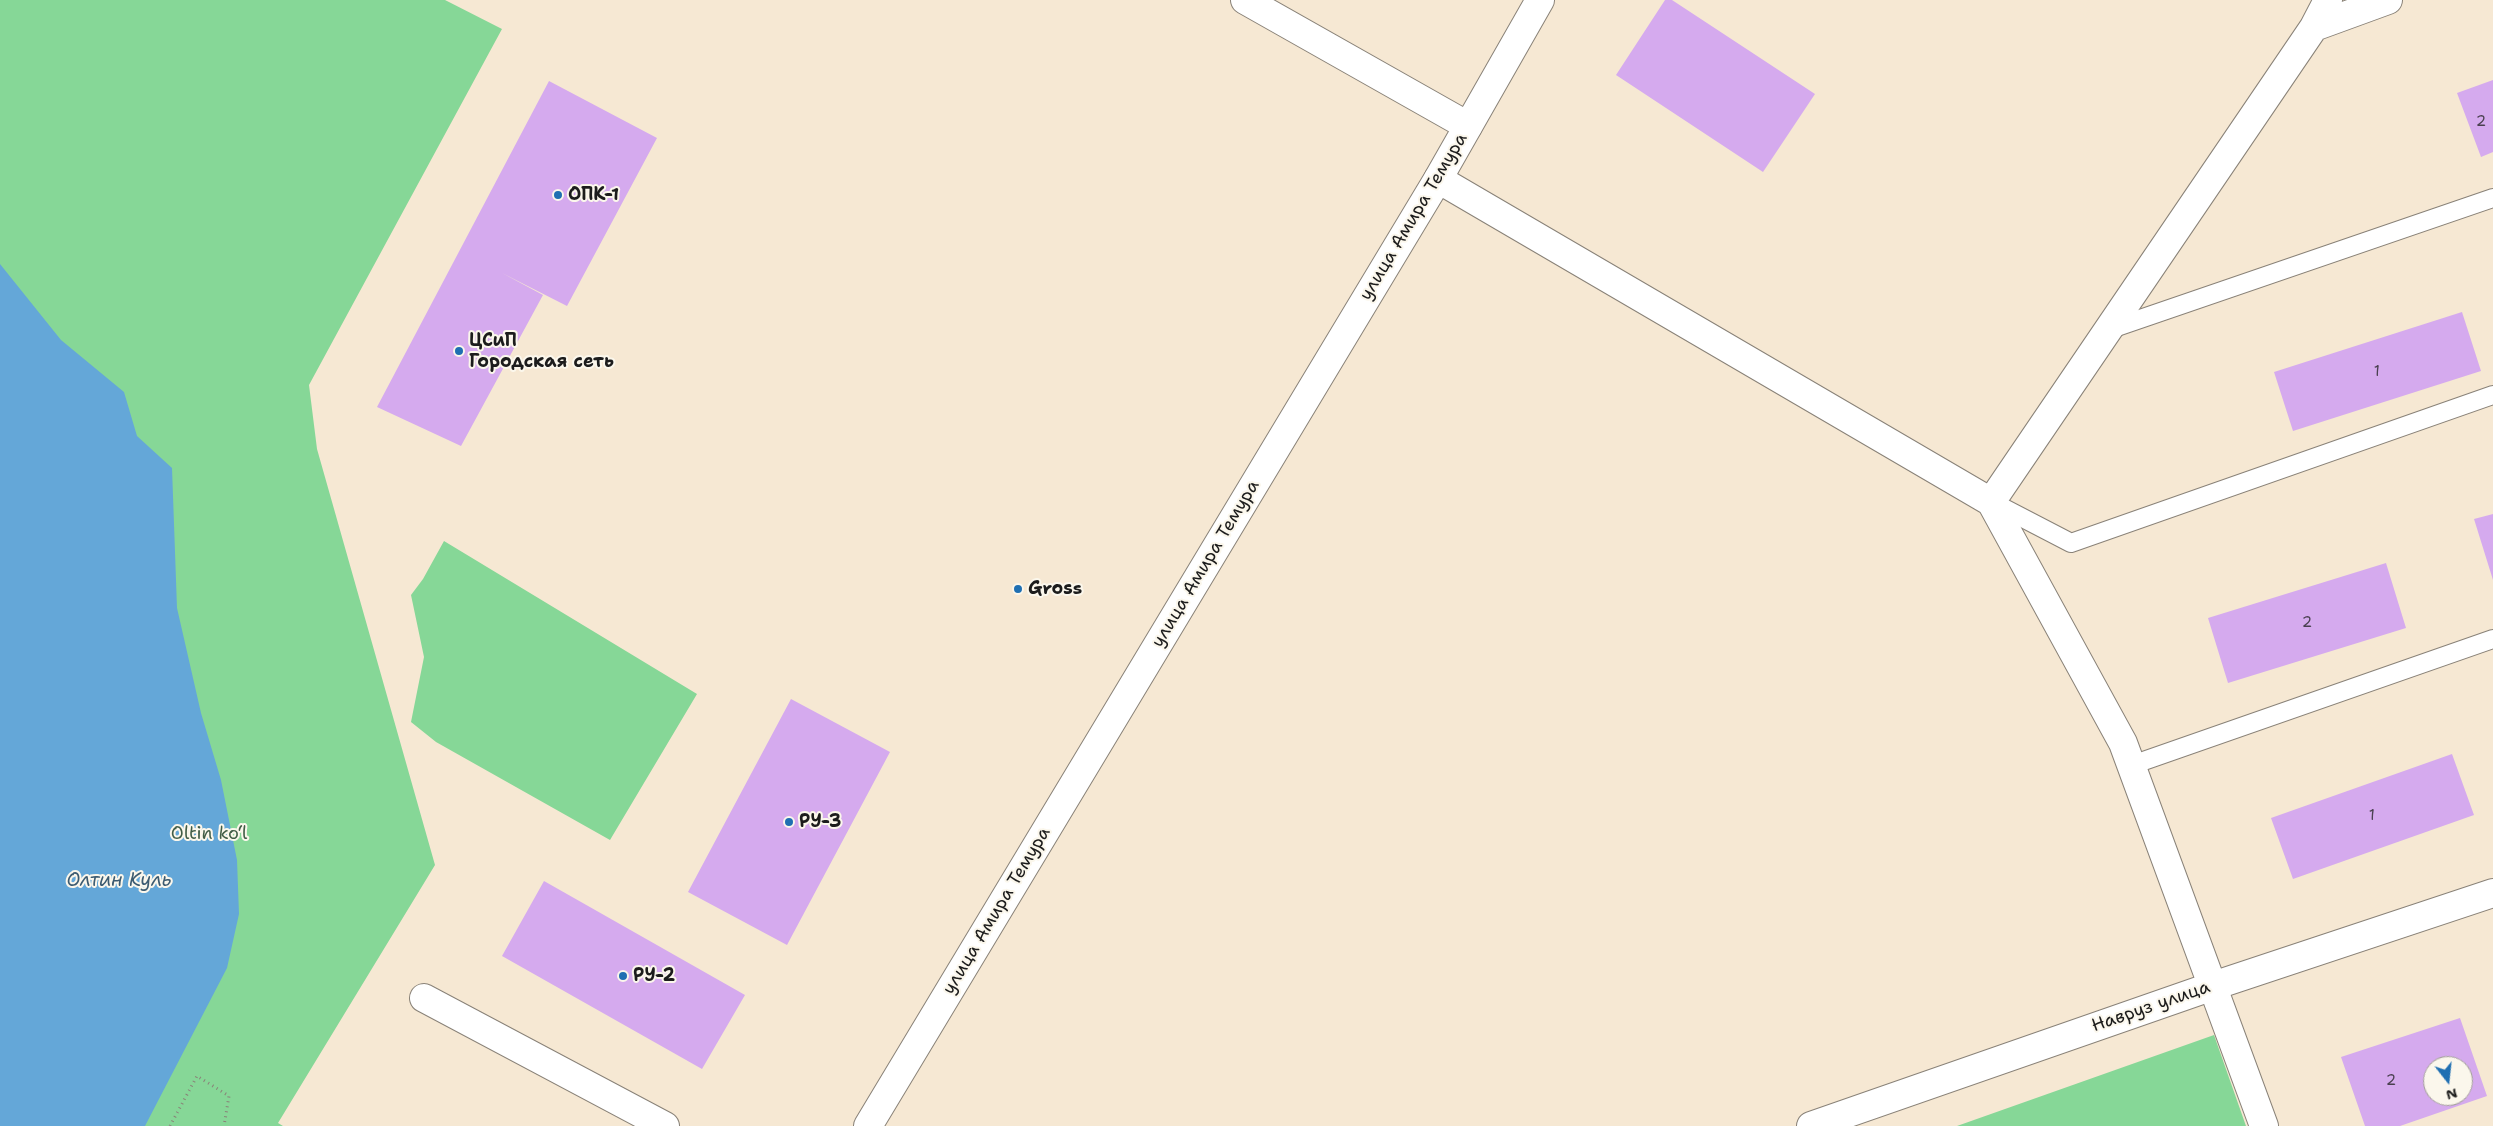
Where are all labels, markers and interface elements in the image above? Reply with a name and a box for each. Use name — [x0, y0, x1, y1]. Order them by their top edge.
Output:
house number: 2 — [2476, 113, 2486, 131]
street label: улица Амира Темура — [1355, 129, 1473, 305]
place label: ОПК-1 — [568, 184, 619, 206]
marker: ОПК-1 — [552, 189, 564, 201]
place label: ЦСиП Городская сеть — [469, 330, 614, 372]
marker: ЦСиП Городская сеть — [453, 345, 465, 357]
house number: 1 — [2374, 363, 2380, 381]
street label: улица Амира Темура — [1147, 476, 1265, 652]
place label: Gross — [1028, 578, 1082, 600]
marker: Gross — [1012, 583, 1024, 595]
house number: 2 — [2302, 614, 2312, 632]
house number: 1 — [2369, 807, 2375, 825]
place label: РУ-3 — [799, 811, 841, 833]
marker: РУ-3 — [783, 816, 795, 828]
park label: Oltin ko‘l — [171, 823, 247, 845]
street label: улица Амира Темура — [938, 823, 1056, 999]
water label: Олтин Куль — [66, 870, 172, 892]
place label: РУ-2 — [633, 965, 675, 987]
marker: РУ-2 — [617, 970, 629, 982]
street label: Навруз улица — [2089, 977, 2213, 1037]
north arrow — [2423, 1056, 2473, 1106]
house number: 2 — [2386, 1072, 2396, 1090]
text: N — [2444, 1084, 2460, 1105]

